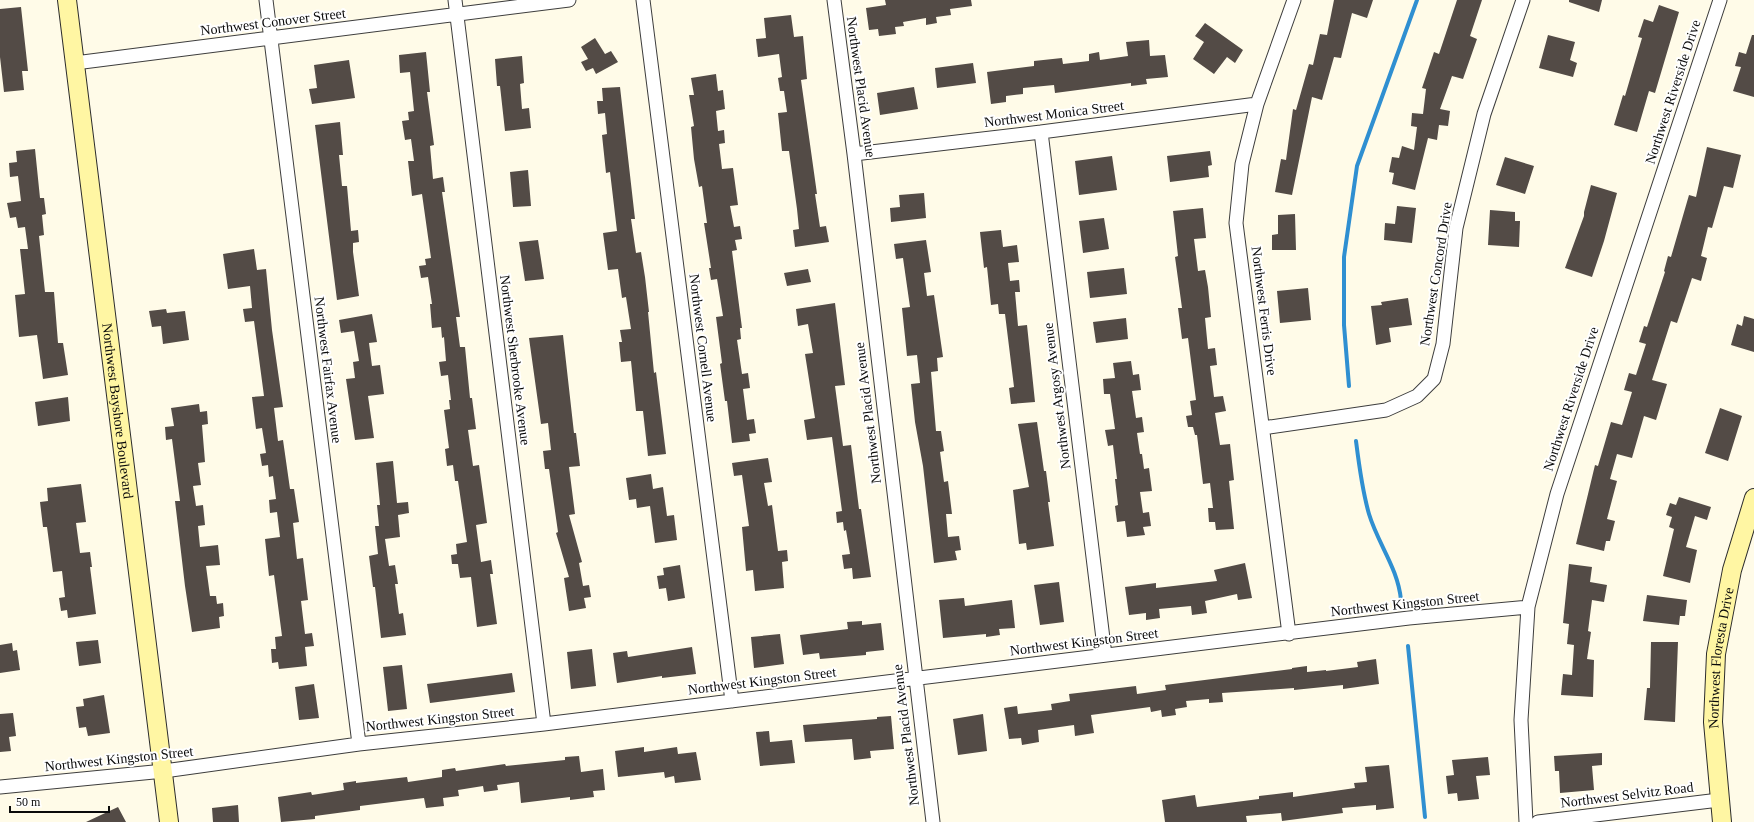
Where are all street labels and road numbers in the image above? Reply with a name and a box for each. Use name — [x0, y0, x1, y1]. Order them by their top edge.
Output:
street label: Northwest Conover Street — [200, 6, 347, 38]
street label: Northwest Placid Avenue — [844, 16, 878, 158]
street label: Northwest Riverside Drive — [1643, 18, 1703, 166]
street label: Northwest Monica Street — [983, 98, 1125, 130]
street label: Northwest Concord Drive — [1417, 201, 1455, 347]
street label: Northwest Ferris Drive — [1249, 246, 1279, 376]
street label: Northwest Cornell Avenue — [686, 273, 720, 423]
street label: Northwest Sherbrooke Avenue — [497, 274, 533, 446]
street label: Northwest Fairfax Avenue — [312, 296, 344, 444]
street label: Northwest Bayshore Boulevard — [100, 322, 136, 499]
street label: Northwest Argosy Avenue — [1041, 322, 1073, 470]
street label: Northwest Riverside Drive — [1541, 325, 1601, 473]
street label: Northwest Placid Avenue — [852, 342, 884, 484]
street label: Northwest Floresta Drive — [1705, 586, 1736, 729]
street label: Northwest Kingston Street — [1330, 589, 1480, 619]
street label: Northwest Kingston Street — [1009, 625, 1159, 659]
street label: Northwest Kingston Street — [687, 664, 837, 698]
street label: Northwest Placid Avenue — [890, 664, 922, 806]
street label: Northwest Kingston Street — [365, 704, 515, 734]
street label: Northwest Kingston Street — [44, 744, 194, 774]
street label: Northwest Selvitz Road — [1560, 779, 1694, 811]

